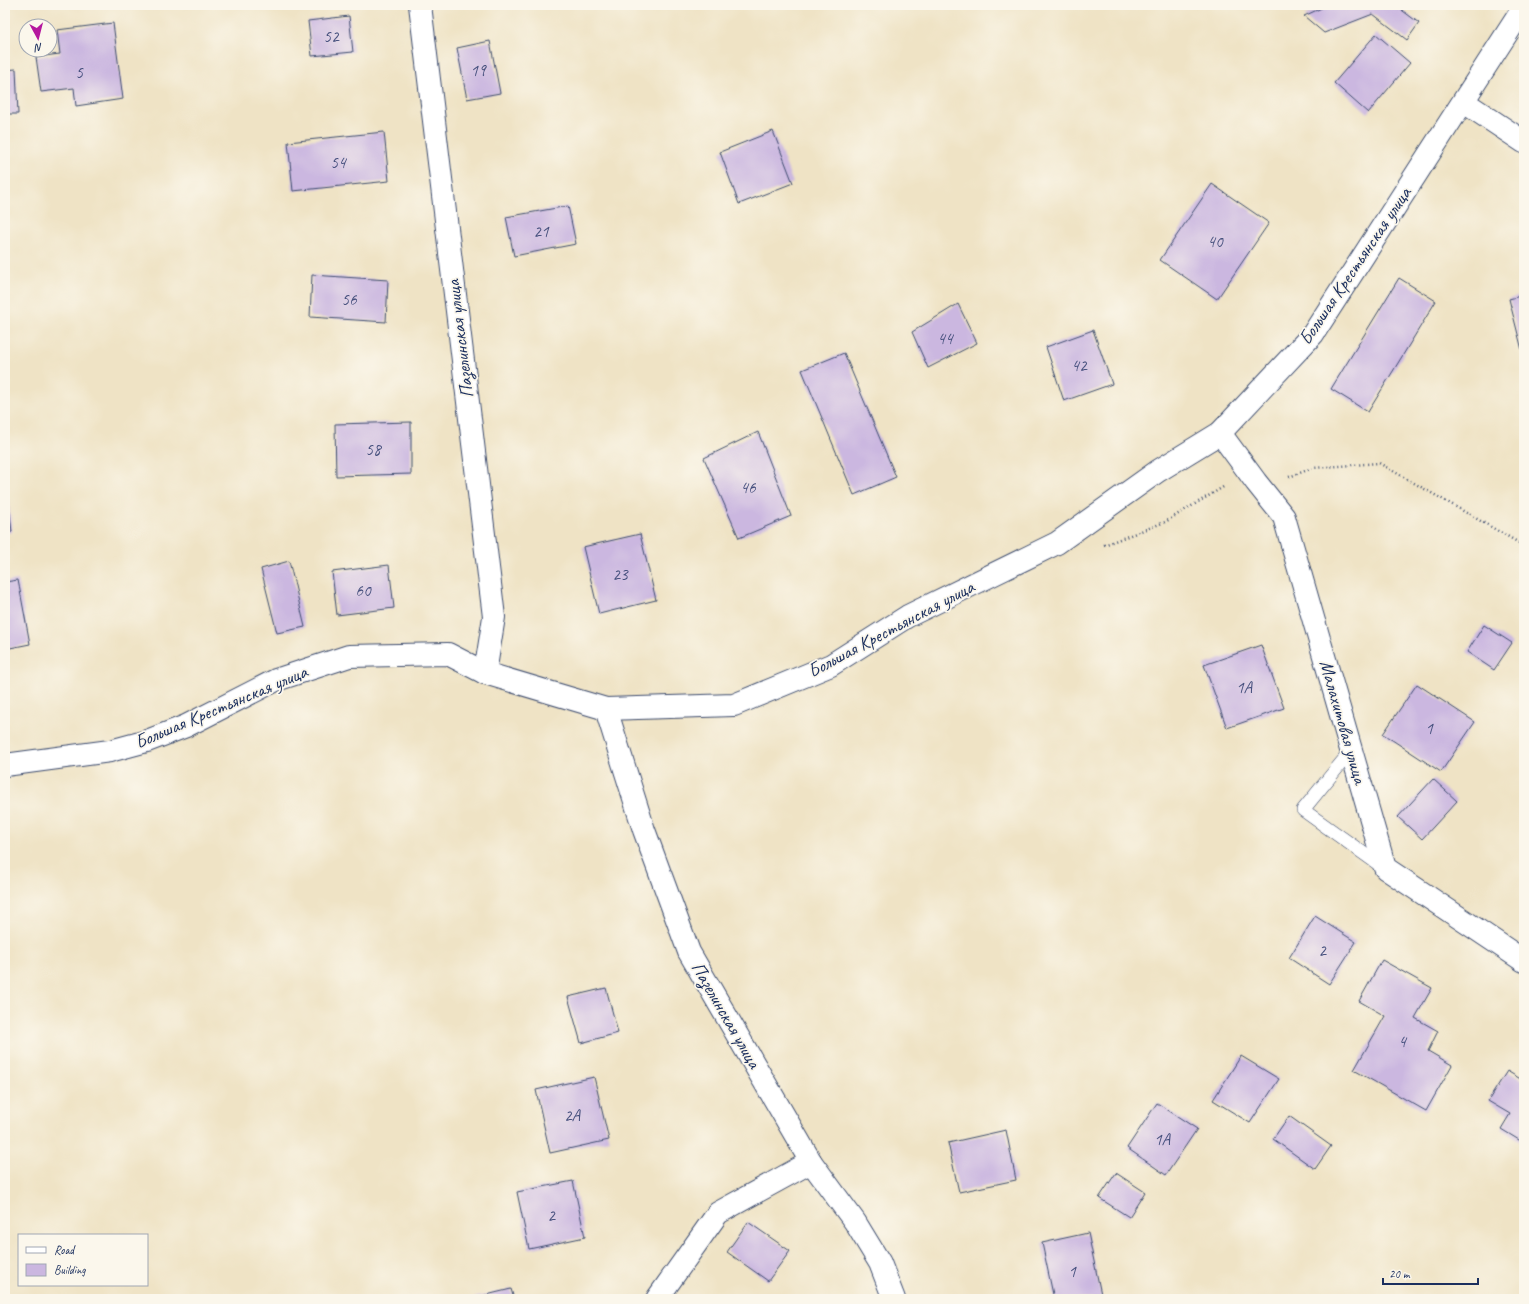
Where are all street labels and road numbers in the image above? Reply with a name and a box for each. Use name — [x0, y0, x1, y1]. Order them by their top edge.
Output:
street label: Большая Крестьянская улица — [1293, 181, 1418, 349]
street label: Пазелинская улица — [441, 277, 479, 400]
street label: Большая Крестьянская улица — [804, 574, 980, 683]
street label: Малахитовая улица — [1314, 657, 1373, 789]
street label: Большая Крестьянская улица — [131, 659, 312, 754]
street label: Пазелинская улица — [686, 957, 767, 1074]

